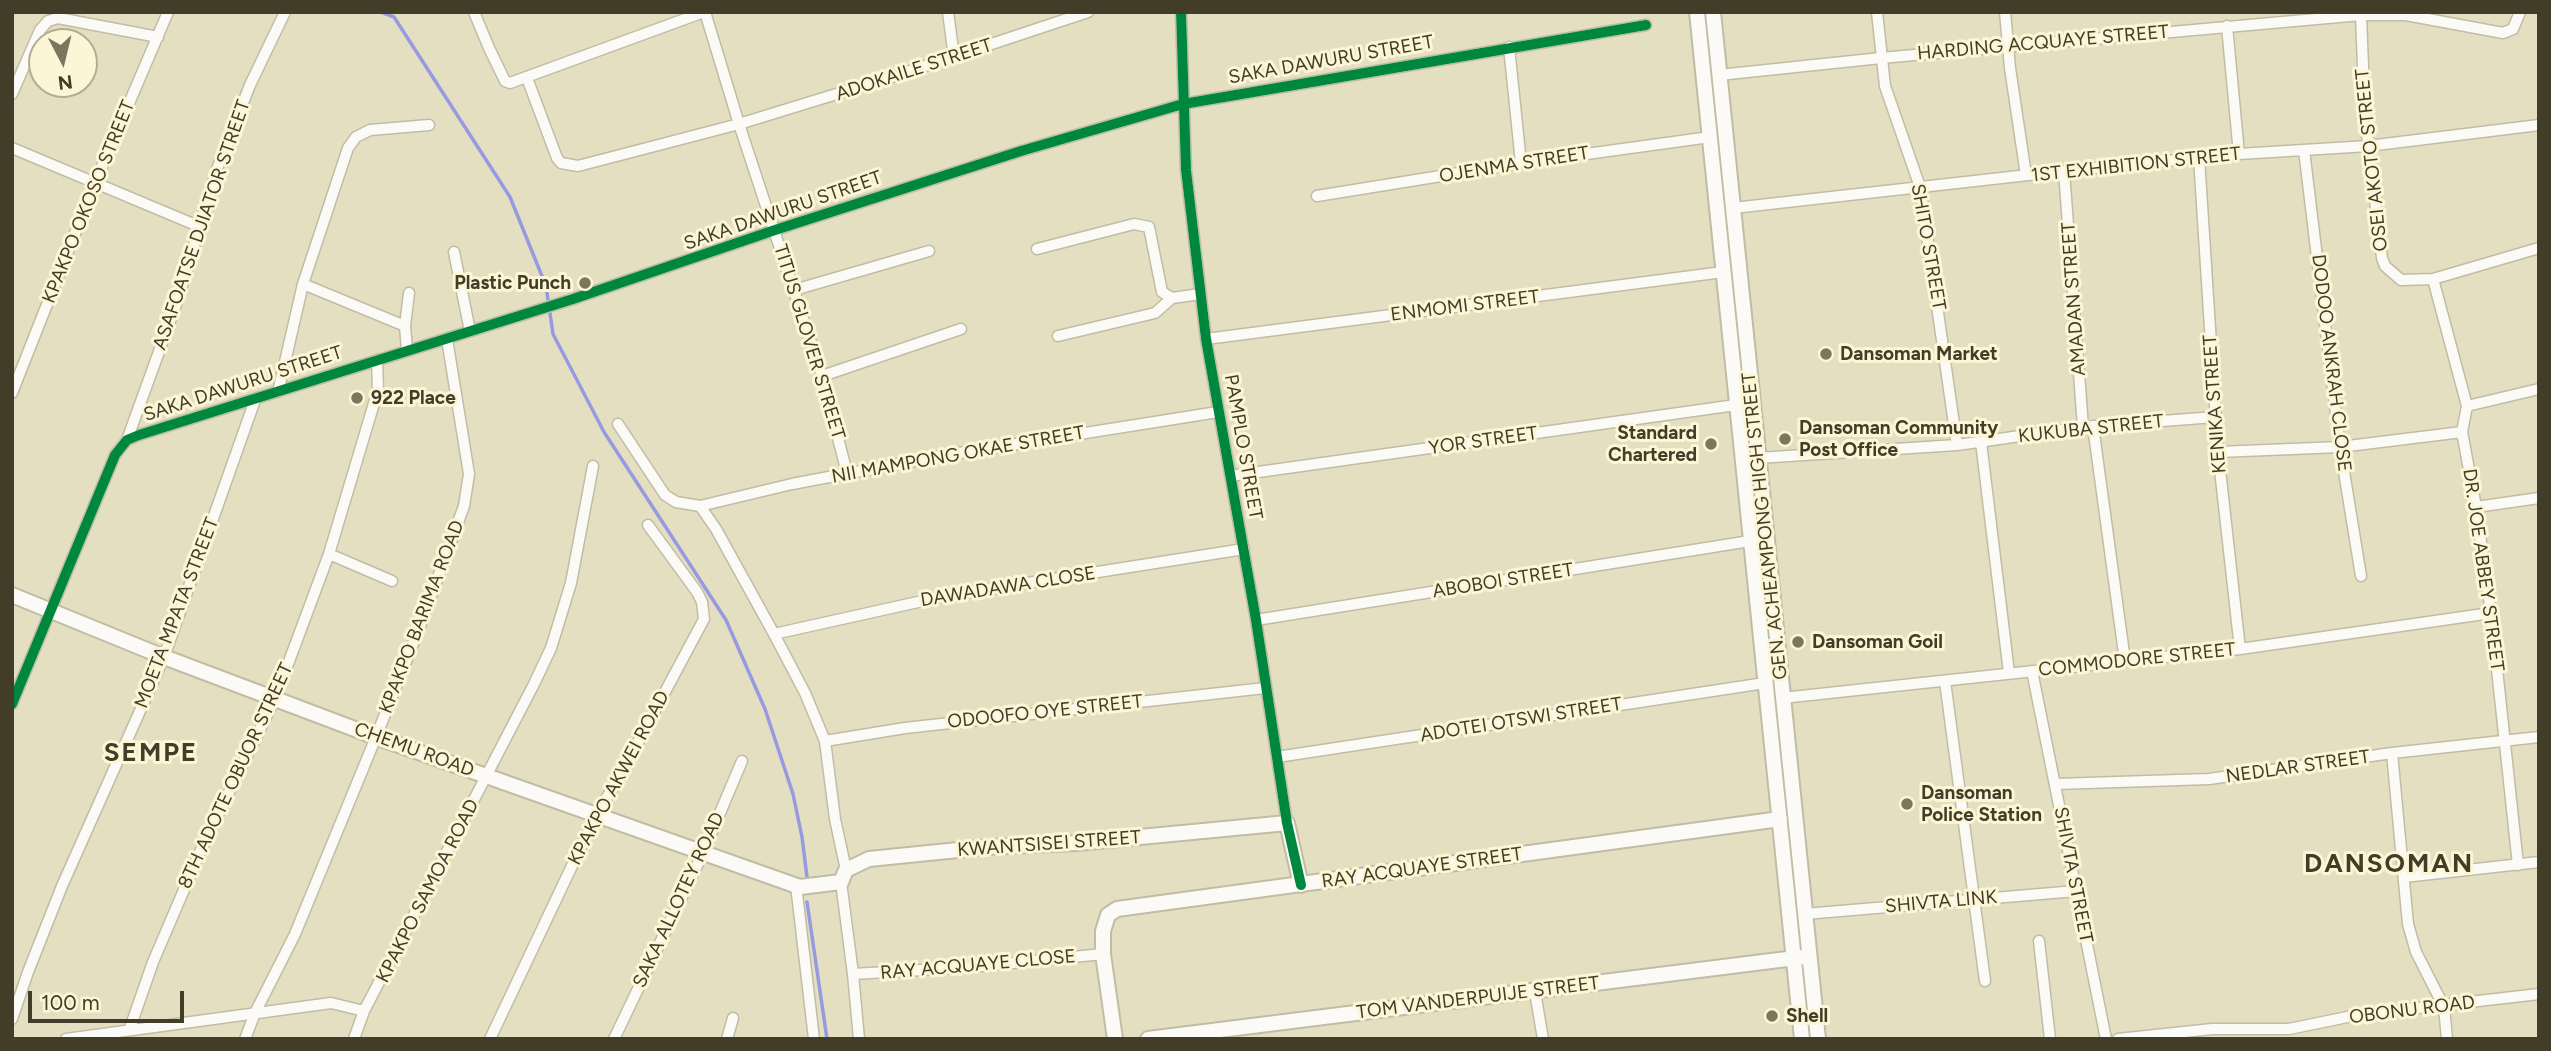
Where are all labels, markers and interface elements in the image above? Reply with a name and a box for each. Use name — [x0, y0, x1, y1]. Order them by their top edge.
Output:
street label: HARDING ACQUAYE STREET — [1916, 21, 2170, 65]
north arrow — [28, 28, 98, 98]
street label: SAKA DAWURU STREET — [1227, 31, 1435, 89]
street label: ADOKAILE STREET — [833, 34, 995, 106]
street label: OSEI AKOTO STREET — [2351, 68, 2393, 252]
text: N — [57, 70, 74, 95]
street label: KPAKPO OKOSO STREET — [38, 97, 140, 307]
street label: ASAFOATSE DJIATOR STREET — [148, 97, 256, 353]
street label: OJENMA STREET — [1438, 142, 1590, 188]
street label: 1ST EXHIBITION STREET — [2030, 143, 2242, 187]
street label: SAKA DAWURU STREET — [681, 166, 885, 256]
street label: SHITO STREET — [1906, 182, 1950, 312]
street label: AMADAN STREET — [2057, 221, 2091, 377]
street label: TITUS GLOVER STREET — [768, 242, 850, 442]
street label: DODOO ANKRAH CLOSE — [2306, 253, 2356, 473]
place label: Plastic Punch — [454, 272, 571, 294]
marker: Plastic Punch — [577, 275, 593, 291]
street label: ENMOMI STREET — [1389, 286, 1541, 326]
street label: KENIKA STREET — [2199, 334, 2231, 474]
street label: SAKA DAWURU STREET — [141, 341, 345, 427]
place label: Dansoman Market — [1840, 343, 1998, 365]
marker: Dansoman Market — [1818, 346, 1834, 362]
street label: GEN. ACHEAMPONG HIGH STREET — [1738, 371, 1792, 681]
street label: PAMPLO STREET — [1219, 373, 1267, 521]
place label: 922 Place — [371, 387, 456, 409]
marker: 922 Place — [349, 390, 365, 406]
street label: KUKUBA STREET — [2017, 410, 2165, 448]
place label: Dansoman Community Post Office — [1799, 417, 1998, 461]
street label: NII MAMPONG OKAE STREET — [830, 422, 1086, 488]
street label: YOR STREET — [1427, 422, 1539, 460]
place label: Standard Chartered — [1608, 422, 1697, 466]
marker: Dansoman Community Post Office — [1777, 431, 1793, 447]
marker: Standard Chartered — [1703, 436, 1719, 452]
street label: DR. JOE ABBEY STREET — [2457, 467, 2509, 673]
street label: MOETA MPATA STREET — [130, 514, 224, 712]
street label: KPAKPO BARIMA ROAD — [375, 517, 469, 717]
street label: ABOBOI STREET — [1431, 559, 1575, 603]
street label: DAWADAWA CLOSE — [919, 562, 1097, 612]
place label: Dansoman Goil — [1812, 631, 1943, 653]
marker: Dansoman Goil — [1790, 634, 1806, 650]
street label: COMMODORE STREET — [2037, 638, 2237, 682]
street label: 8TH ADOTE OBUOR STREET — [174, 660, 298, 892]
street label: KPAKPO AKWEI ROAD — [563, 687, 675, 869]
street label: ODOOFO OYE STREET — [946, 690, 1144, 734]
street label: ADOTEI OTSWI STREET — [1419, 693, 1623, 747]
street label: CHEMU ROAD — [351, 718, 477, 782]
district label: SEMPE — [104, 737, 198, 769]
street label: NEDLAR STREET — [2224, 746, 2372, 788]
place label: Dansoman Police Station — [1921, 782, 2042, 826]
street label: KPAKPO SAMOA ROAD — [372, 795, 484, 987]
marker: Dansoman Police Station — [1899, 796, 1915, 812]
street label: SHIVTA STREET — [2049, 805, 2097, 945]
street label: SAKA ALLOTEY ROAD — [628, 809, 730, 991]
street label: KWANTSISEI STREET — [957, 826, 1141, 862]
street label: RAY ACQUAYE STREET — [1320, 843, 1524, 893]
district label: DANSOMAN — [2305, 848, 2473, 880]
street label: SHIVTA LINK — [1884, 886, 1998, 918]
street label: RAY ACQUAYE CLOSE — [879, 945, 1077, 985]
street label: TOM VANDERPUIJE STREET — [1355, 972, 1601, 1024]
scale bar — [32, 978, 187, 1022]
text: 100 m — [41, 990, 100, 1015]
street label: OBONU ROAD — [2348, 991, 2476, 1029]
place label: Shell — [1786, 1005, 1828, 1027]
marker: Shell — [1764, 1008, 1780, 1024]

